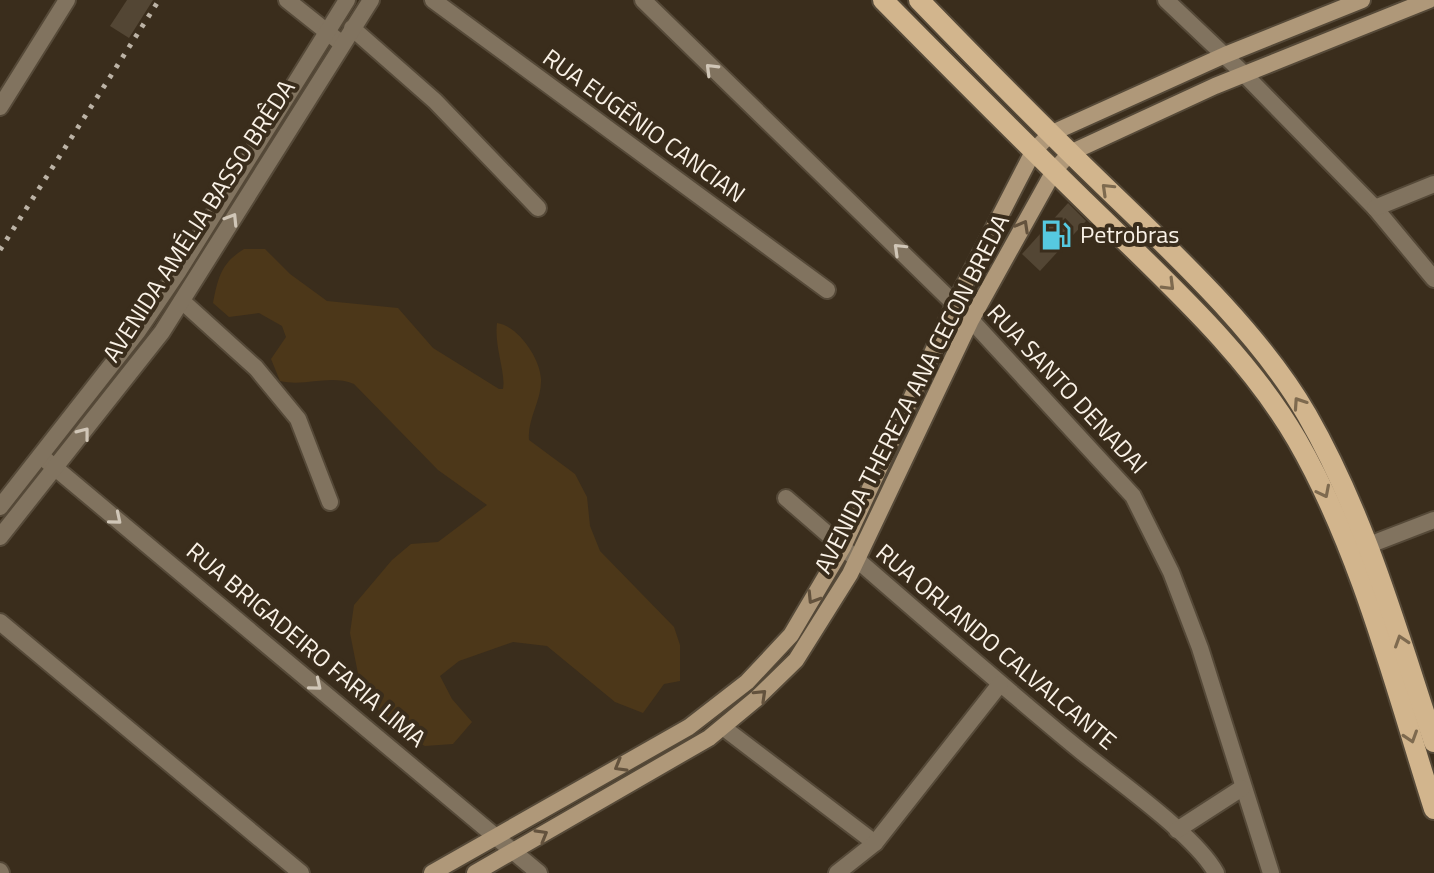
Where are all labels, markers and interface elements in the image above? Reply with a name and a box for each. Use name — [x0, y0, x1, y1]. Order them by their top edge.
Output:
street label: RUA EUGÊNIO CANCIAN — [536, 39, 753, 211]
one-way arrow — [706, 64, 720, 78]
street label: AVENIDA AMÉLIA BASSO BRÊDA — [93, 72, 303, 369]
one-way arrow — [1102, 184, 1116, 199]
street label: AVENIDA THEREZA ANA CECON BREDA — [804, 208, 1018, 579]
one-way arrow — [223, 213, 238, 228]
place label: Petrobras — [1080, 216, 1179, 252]
fuel station icon: Petrobras — [1039, 218, 1073, 252]
one-way arrow — [1013, 220, 1029, 235]
one-way arrow — [893, 245, 908, 259]
one-way arrow — [1160, 276, 1174, 290]
street label: RUA SANTO DENADAI — [979, 295, 1156, 481]
one-way arrow — [1294, 398, 1309, 412]
one-way arrow — [75, 427, 89, 442]
one-way arrow — [1314, 483, 1330, 498]
one-way arrow — [107, 509, 121, 524]
street label: RUA BRIGADEIRO FARIA LIMA — [179, 533, 434, 755]
street label: RUA ORLANDO CALVALCANTE — [868, 535, 1125, 758]
one-way arrow — [808, 590, 823, 604]
one-way arrow — [1394, 635, 1410, 649]
one-way arrow — [307, 675, 321, 690]
one-way arrow — [752, 690, 766, 704]
one-way arrow — [1401, 729, 1417, 743]
one-way arrow — [614, 756, 629, 772]
one-way arrow — [534, 829, 548, 845]

